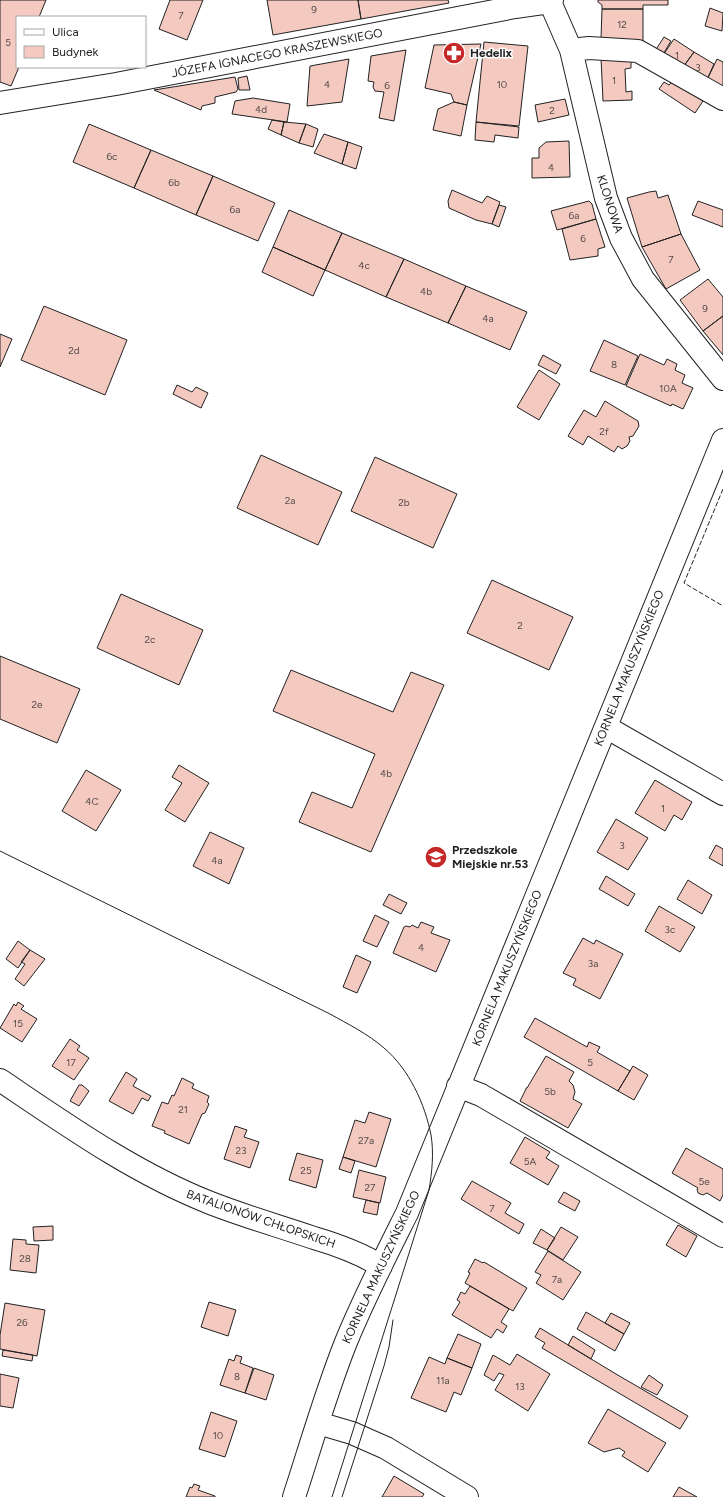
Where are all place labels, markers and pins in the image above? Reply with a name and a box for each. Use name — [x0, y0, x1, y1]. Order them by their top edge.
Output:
pharmacy icon: Hedelix — [441, 40, 467, 66]
place label: Hedelix — [470, 46, 513, 60]
place label: Przedszkole Miejskie nr.53 — [452, 843, 529, 871]
school or university icon: Przedszkole Miejskie nr.53 — [423, 844, 449, 870]

